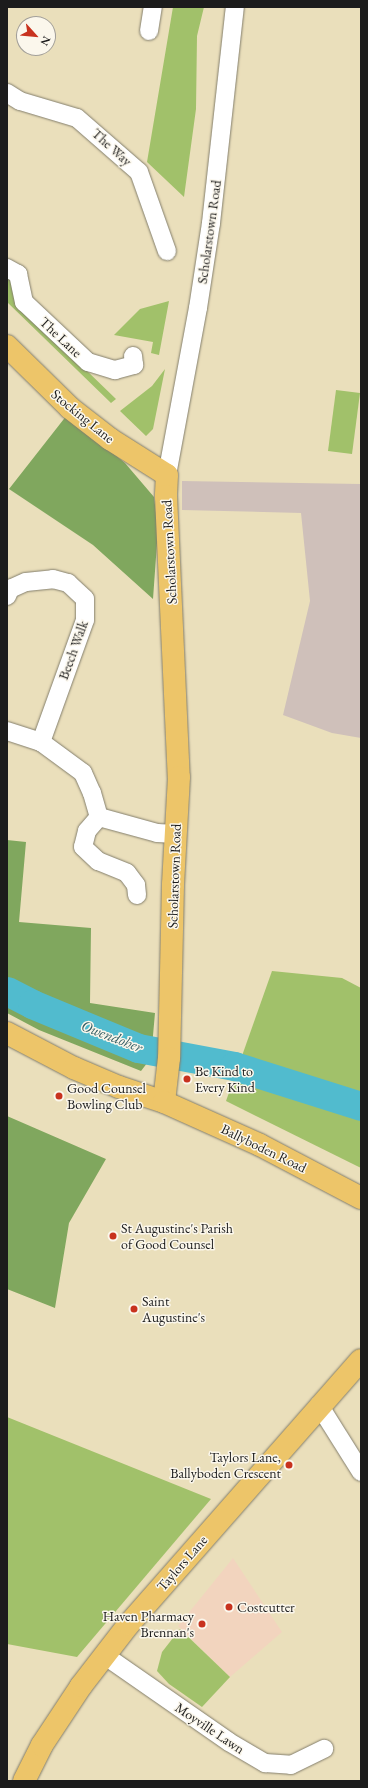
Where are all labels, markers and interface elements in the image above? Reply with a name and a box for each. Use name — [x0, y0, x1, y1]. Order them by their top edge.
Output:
north arrow — [16, 16, 56, 56]
text: N — [38, 34, 54, 48]
street label: The Way — [89, 125, 135, 169]
street label: Scholarstown Road — [193, 179, 225, 285]
street label: The Lane — [36, 313, 86, 361]
street label: Stocking Lane — [48, 385, 118, 447]
street label: Scholarstown Road — [158, 499, 180, 605]
street label: Beech Walk — [55, 618, 91, 682]
street label: Scholarstown Road — [164, 823, 184, 929]
water label: Owendoher — [79, 1016, 145, 1056]
place label: Be Kind to Every Kind — [195, 1063, 255, 1096]
marker: Be Kind to Every Kind — [182, 1074, 192, 1084]
place label: Good Counsel Bowling Club — [67, 1080, 146, 1112]
marker: Good Counsel Bowling Club — [54, 1091, 64, 1101]
street label: Ballyboden Road — [219, 1120, 309, 1176]
place label: St Augustine's Parish of Good Counsel — [121, 1220, 233, 1252]
marker: St Augustine's Parish of Good Counsel — [108, 1231, 118, 1241]
place label: Saint Augustine's — [142, 1293, 205, 1326]
marker: Saint Augustine's — [129, 1304, 139, 1314]
place label: Taylors Lane, Ballyboden Crescent — [170, 1449, 281, 1482]
marker: Taylors Lane, Ballyboden Crescent — [284, 1460, 294, 1470]
street label: Taylors Lane — [153, 1532, 211, 1594]
place label: Costcutter — [237, 1599, 295, 1615]
marker: Costcutter — [224, 1602, 234, 1612]
place label: Haven Pharmacy Brennan's — [103, 1608, 194, 1640]
marker: Haven Pharmacy Brennan's — [197, 1619, 207, 1629]
street label: Moyville Lawn — [172, 1699, 248, 1757]

